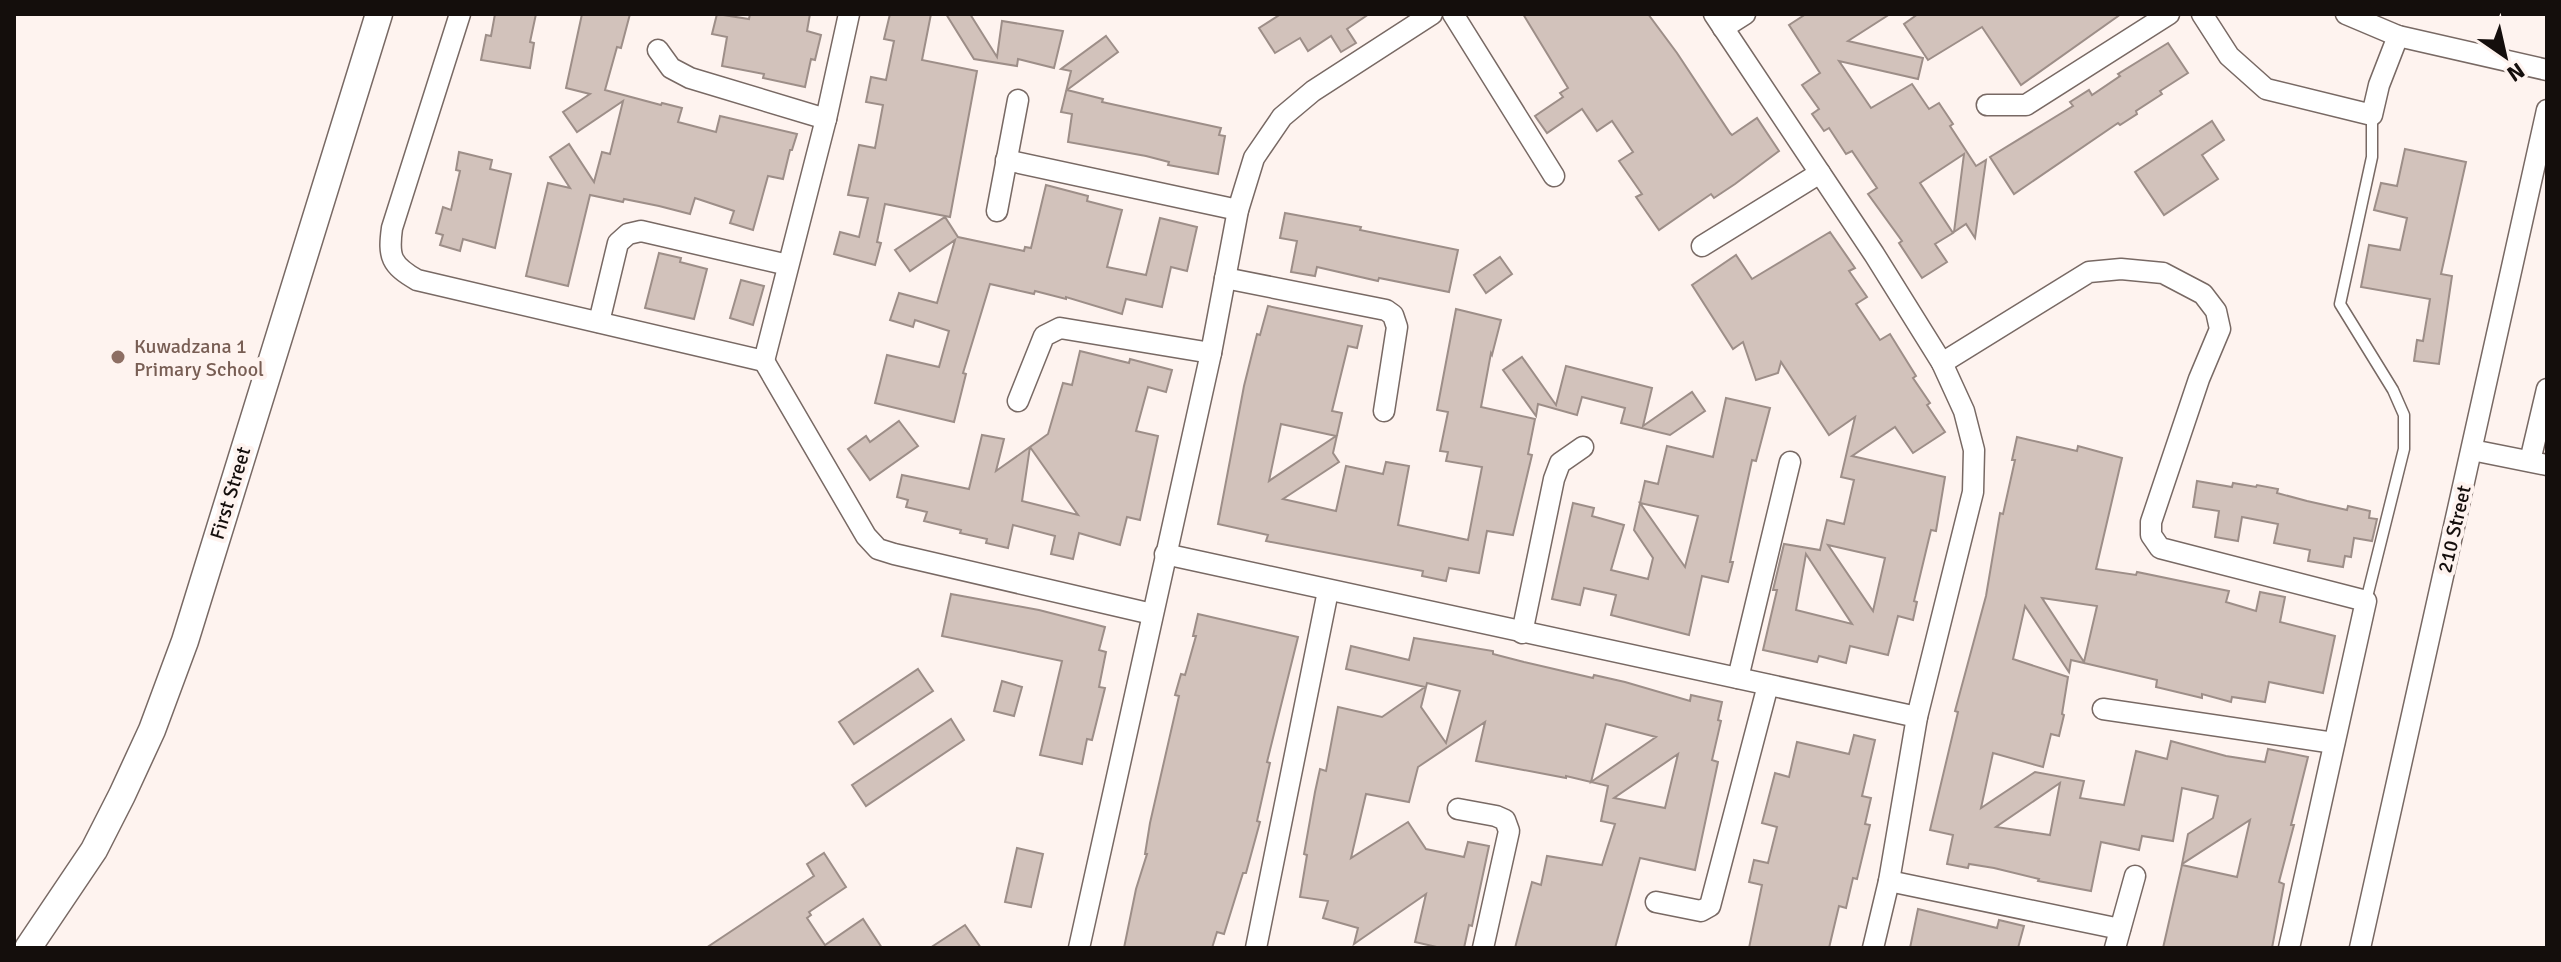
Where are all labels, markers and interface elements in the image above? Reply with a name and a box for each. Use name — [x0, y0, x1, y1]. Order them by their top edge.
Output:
north arrow — [2465, 16, 2545, 96]
text: N — [2502, 57, 2530, 88]
place label: Kuwadzana 1 Primary School — [134, 334, 264, 382]
marker: Kuwadzana 1 Primary School — [109, 348, 127, 366]
street label: First Street — [205, 444, 256, 542]
street label: 210 Street — [2432, 483, 2477, 575]

